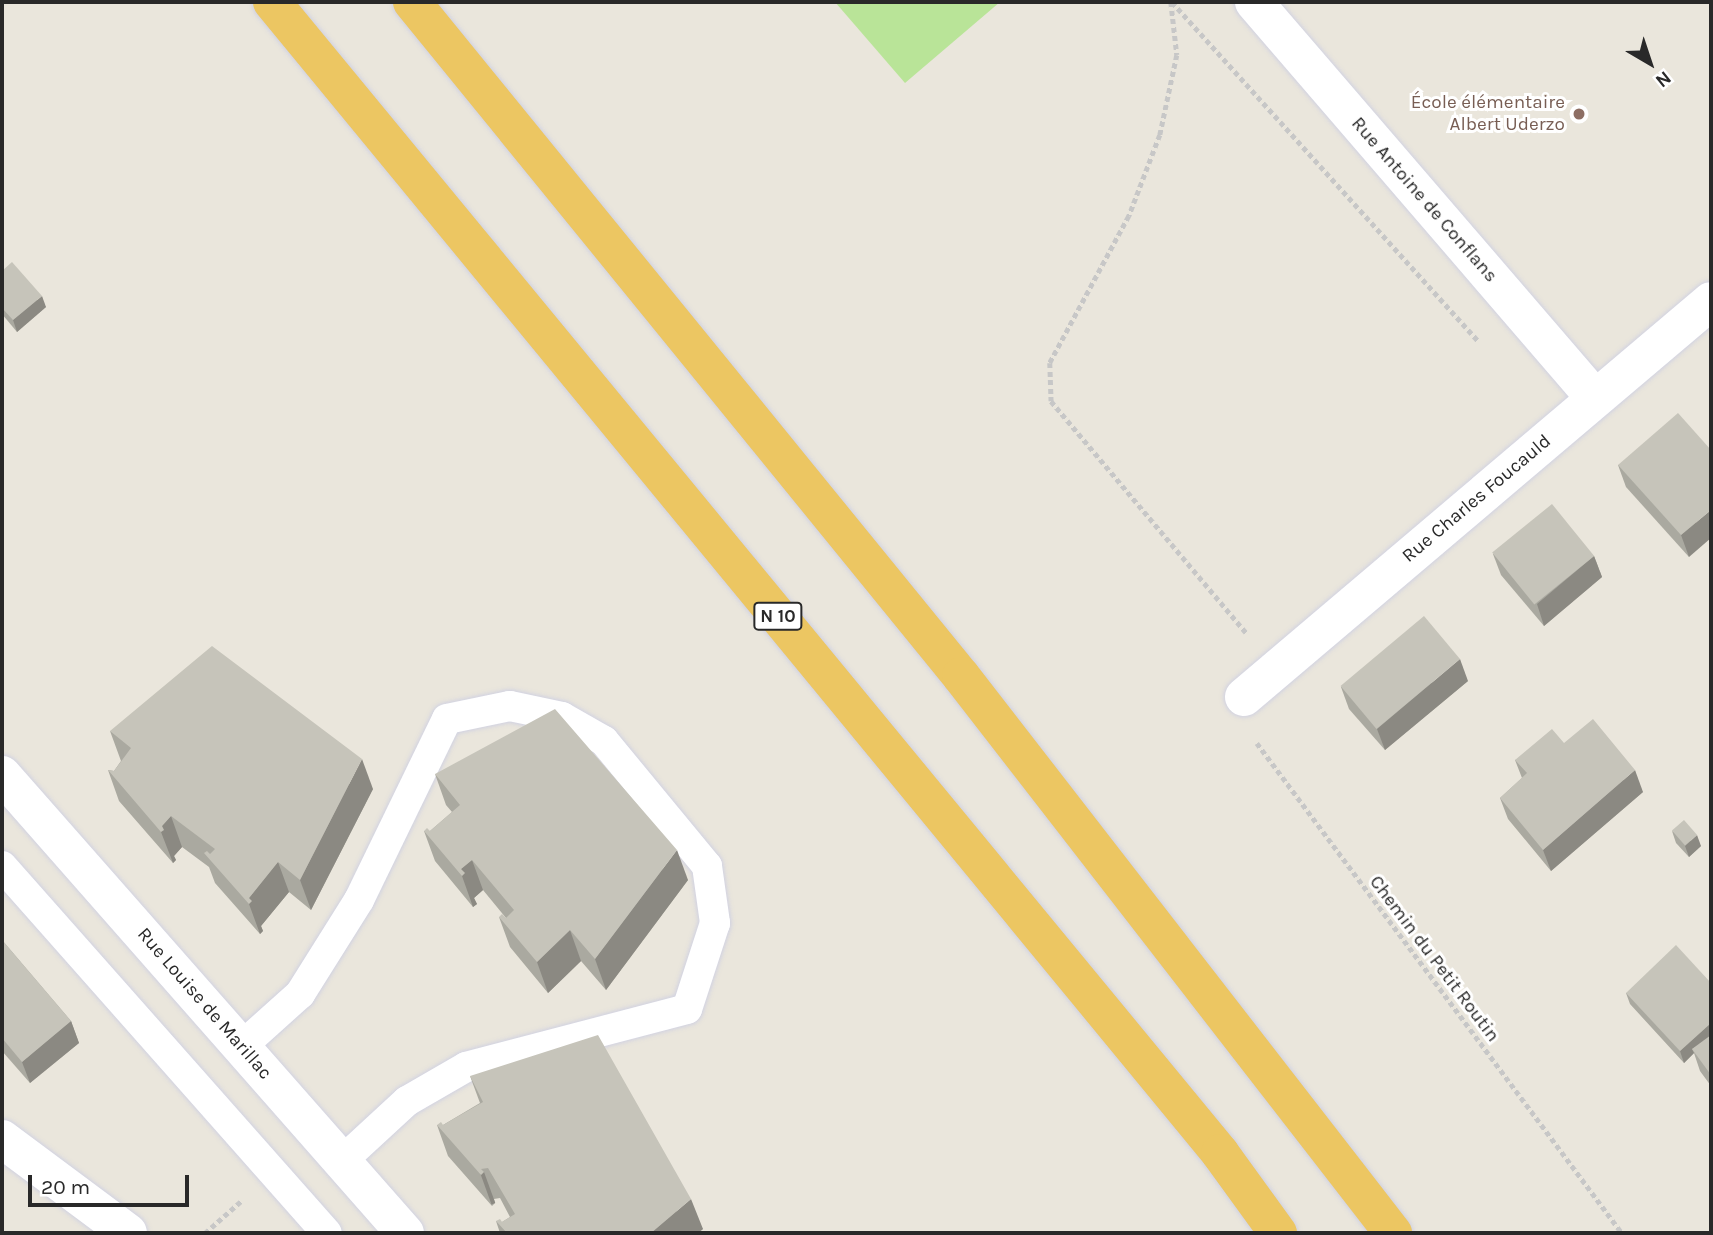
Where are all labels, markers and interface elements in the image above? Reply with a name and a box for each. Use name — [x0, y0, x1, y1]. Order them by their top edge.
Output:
north arrow — [1615, 28, 1685, 98]
text: N — [1651, 66, 1675, 92]
place label: École élémentaire Albert Uderzo — [1411, 92, 1565, 136]
marker: École élémentaire Albert Uderzo — [1571, 106, 1587, 122]
street label: Rue Antoine de Conflans — [1346, 113, 1502, 287]
street label: Rue Charles Foucauld — [1398, 430, 1556, 568]
road number: N 10 — [752, 602, 804, 630]
street label: Chemin du Petit Routin — [1364, 871, 1504, 1047]
street label: Rue Louise de Marillac — [132, 923, 276, 1085]
scale bar — [32, 1162, 192, 1206]
text: 20 m — [41, 1175, 90, 1199]

